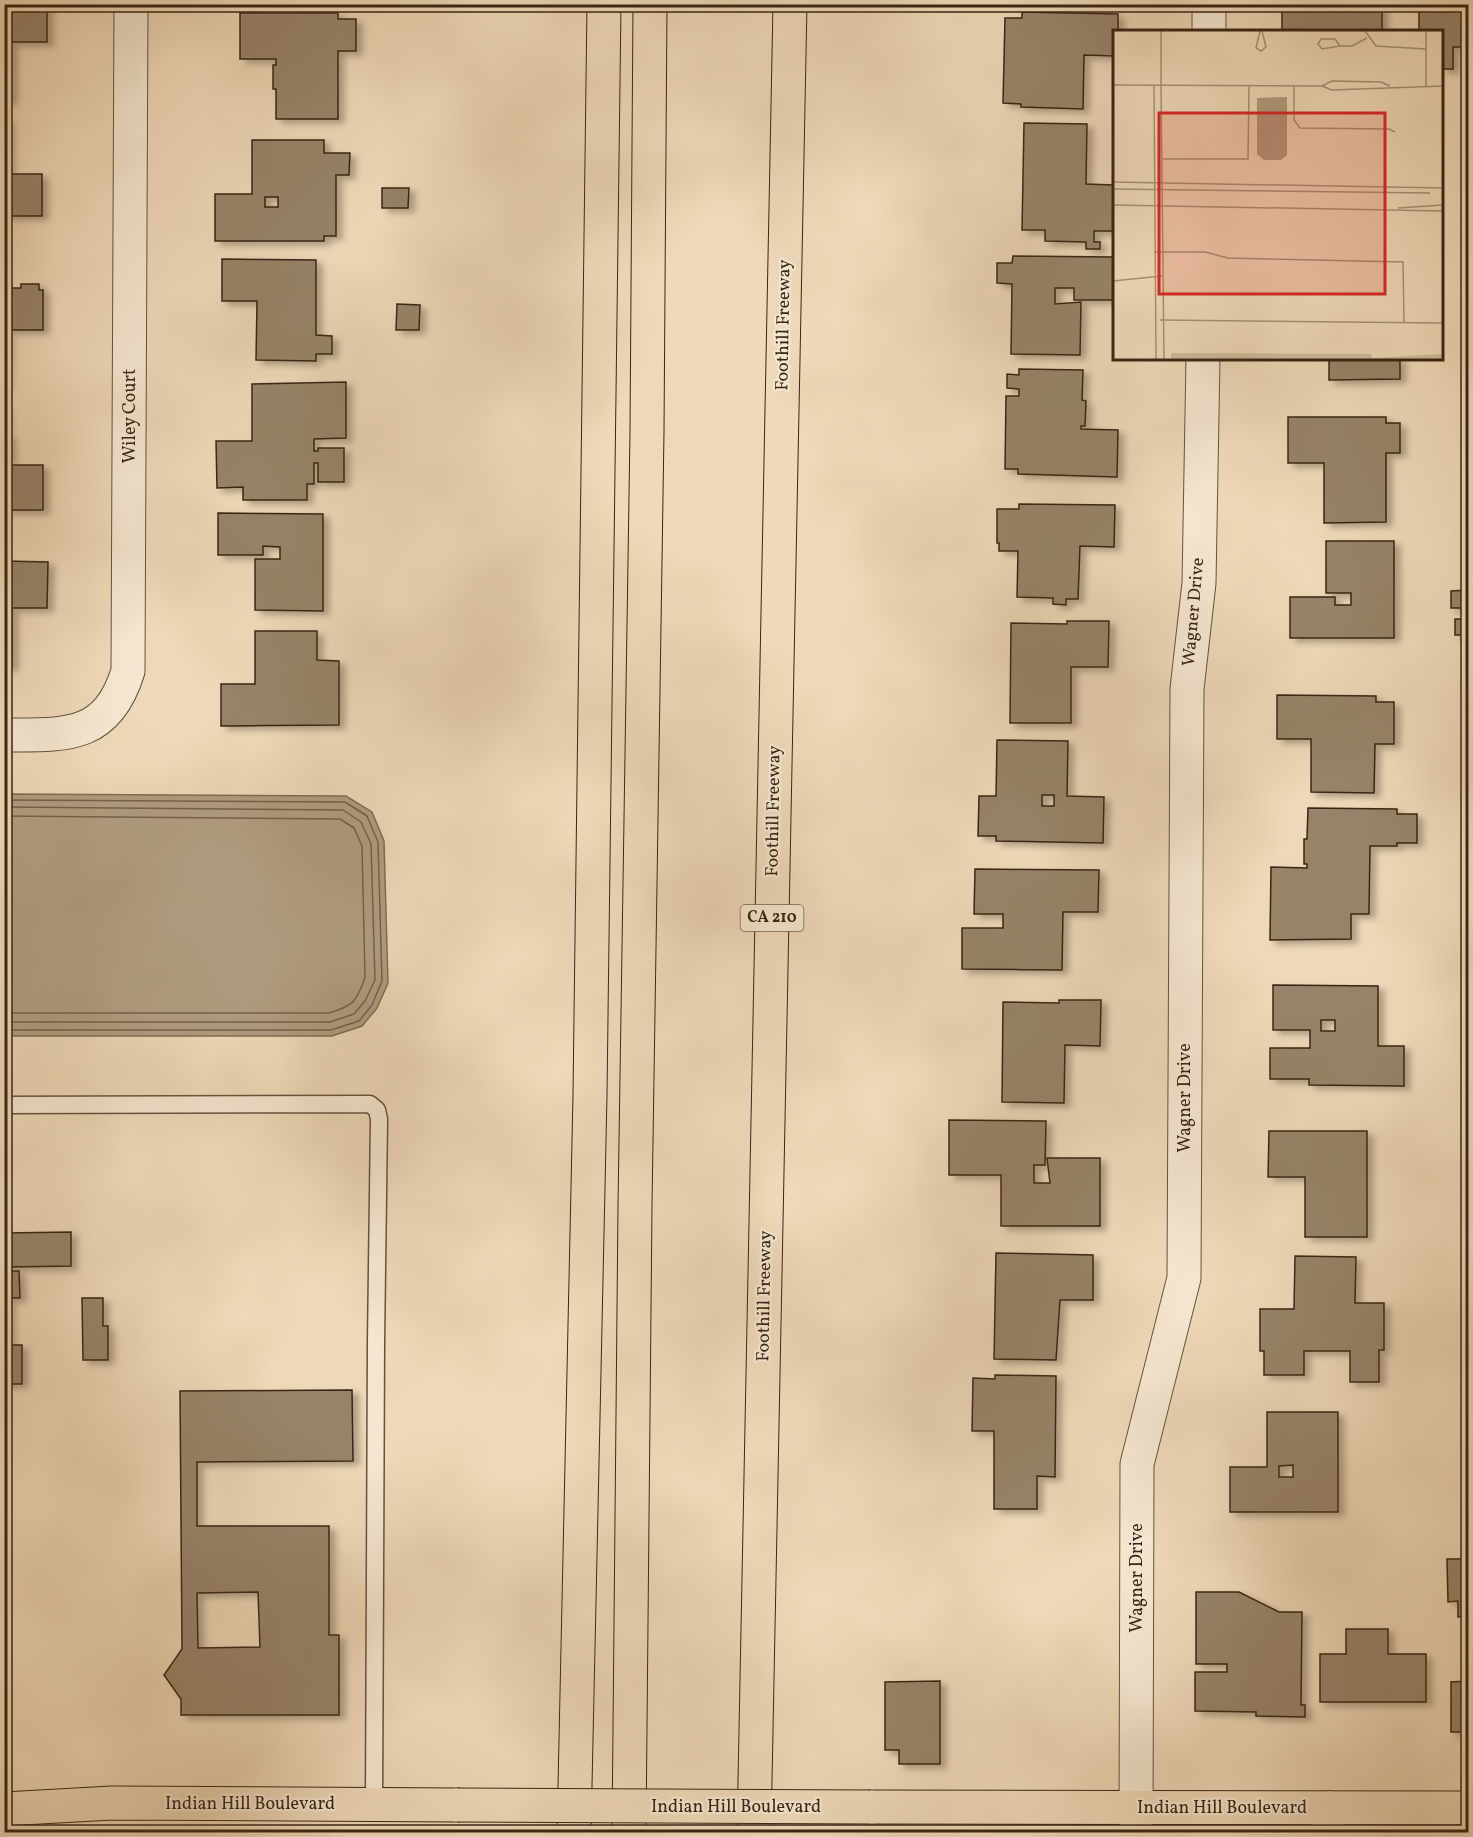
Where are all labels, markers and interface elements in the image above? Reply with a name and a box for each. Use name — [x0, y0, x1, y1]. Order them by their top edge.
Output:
inset map — [1113, 30, 1443, 360]
street label: Foothill Freeway — [770, 259, 798, 391]
street label: Wiley Court — [118, 369, 143, 463]
street label: Wagner Drive — [1177, 556, 1211, 668]
street label: Foothill Freeway — [760, 745, 788, 877]
road number: CA 210 — [740, 905, 804, 931]
street label: Wagner Drive — [1173, 1043, 1198, 1153]
street label: Foothill Freeway — [751, 1230, 779, 1362]
street label: Wagner Drive — [1125, 1523, 1150, 1633]
street label: Indian Hill Boulevard — [165, 1792, 335, 1817]
street label: Indian Hill Boulevard — [651, 1795, 821, 1820]
street label: Indian Hill Boulevard — [1137, 1796, 1307, 1821]

